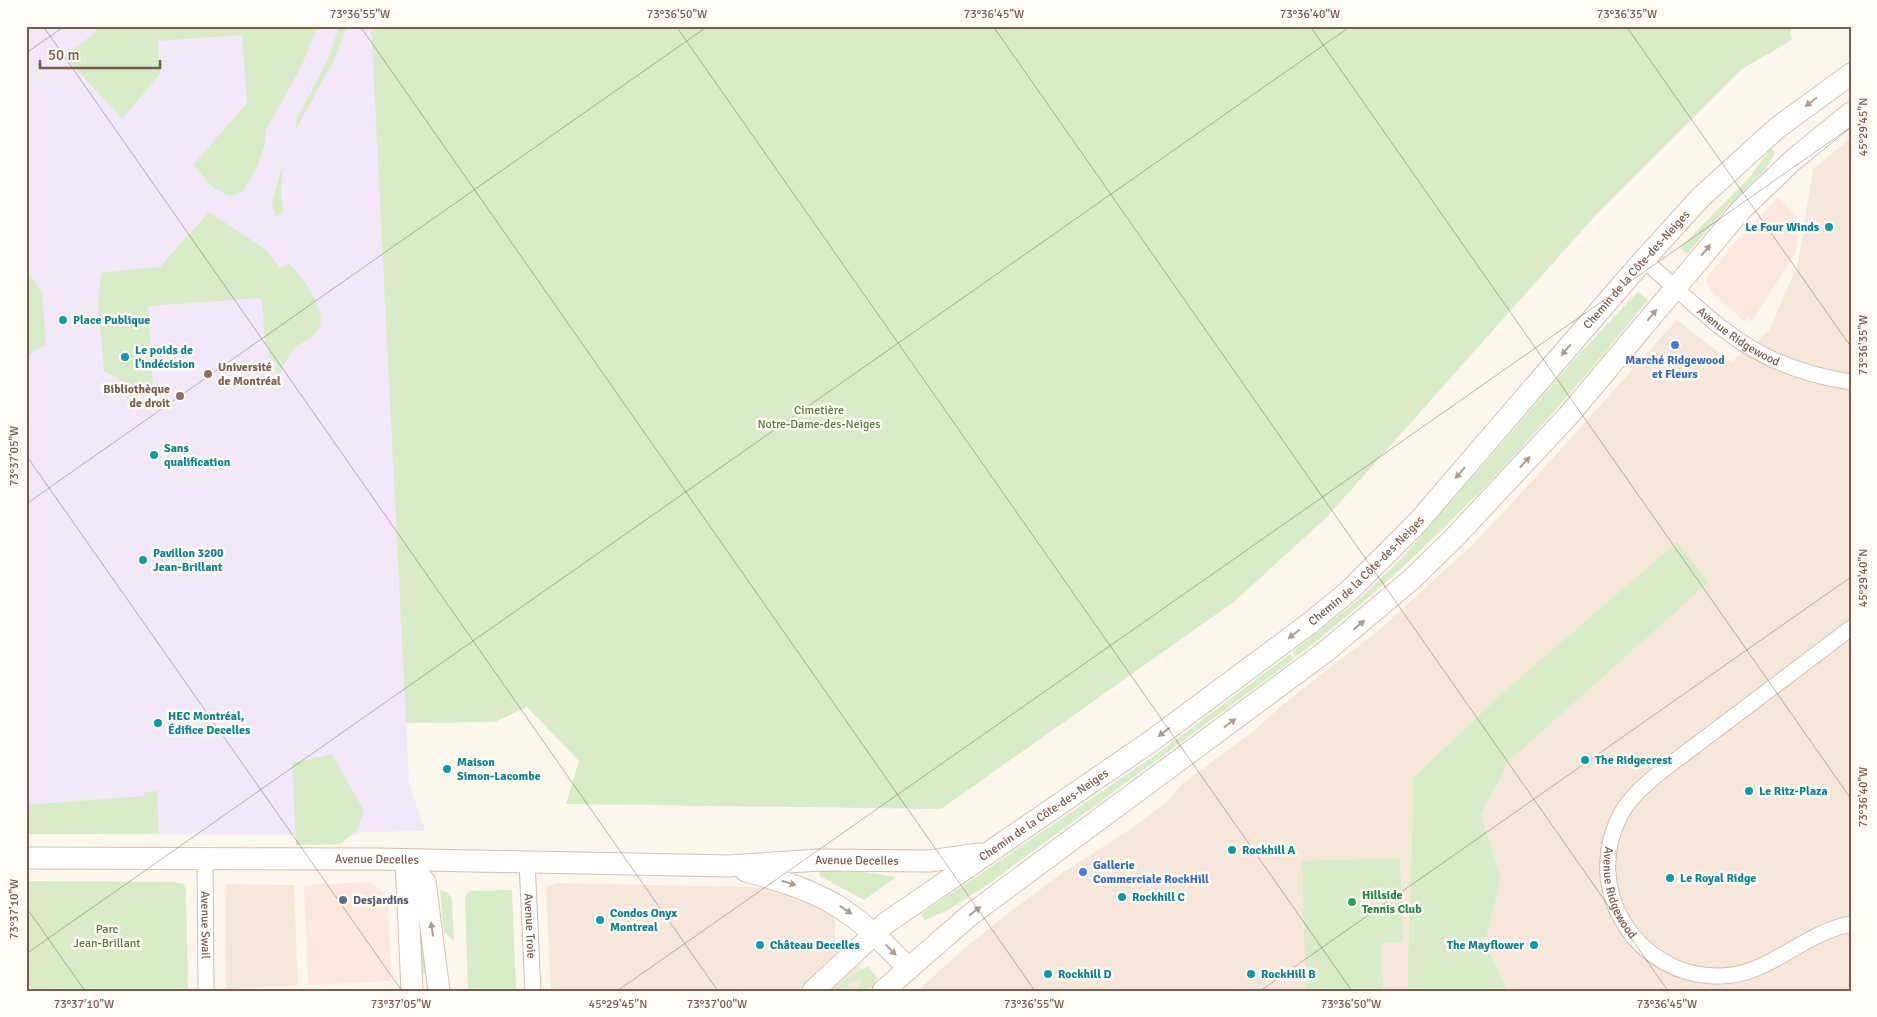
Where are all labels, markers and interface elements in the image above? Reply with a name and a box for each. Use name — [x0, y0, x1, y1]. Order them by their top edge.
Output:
text: 73°36'55"W — [330, 7, 390, 22]
text: 73°36'50"W — [647, 7, 707, 22]
text: 73°36'45"W — [964, 7, 1024, 22]
text: 73°36'40"W — [1280, 7, 1340, 22]
text: 73°36'35"W — [1597, 7, 1657, 22]
scale bar — [40, 38, 160, 70]
text: 50 m — [48, 46, 79, 64]
one-way arrow — [1805, 96, 1818, 107]
text: 45°29'45"N — [1856, 98, 1871, 156]
street label: Chemin de la Côte-des-Neiges — [1580, 207, 1693, 332]
place label: Le Four Winds — [1745, 220, 1820, 235]
marker: Le Four Winds — [1823, 221, 1835, 233]
one-way arrow — [1701, 243, 1712, 256]
street label: Avenue Ridgewood — [1694, 303, 1782, 369]
one-way arrow — [1646, 309, 1657, 322]
place label: Place Publique — [73, 313, 150, 328]
marker: Place Publique — [57, 314, 69, 326]
text: 73°36'35"W — [1856, 315, 1871, 375]
marker: Marché Ridgewood et Fleurs — [1669, 339, 1681, 351]
place label: Le poids de l'indécision — [135, 343, 195, 372]
one-way arrow — [1561, 343, 1572, 356]
marker: Le poids de l'indécision — [119, 351, 131, 363]
place label: Marché Ridgewood et Fleurs — [1625, 353, 1725, 382]
place label: Université de Montréal — [218, 360, 281, 389]
marker: Université de Montréal — [202, 368, 214, 380]
place label: Bibliothèque de droit — [103, 382, 171, 411]
marker: Bibliothèque de droit — [174, 390, 186, 402]
park label: Cimetière Notre-Dame-des-Neiges — [757, 403, 881, 432]
text: 73°37'05"W — [7, 426, 22, 486]
place label: Sans qualification — [164, 441, 231, 470]
marker: Sans qualification — [148, 449, 160, 461]
one-way arrow — [1519, 457, 1531, 469]
one-way arrow — [1455, 466, 1466, 479]
street label: Chemin de la Côte-des-Neiges — [1305, 513, 1427, 629]
place label: Pavillon 3200 Jean-Brillant — [153, 546, 224, 575]
text: 45°29'40"N — [1856, 549, 1871, 607]
marker: Pavillon 3200 Jean-Brillant — [137, 554, 149, 566]
one-way arrow — [1353, 619, 1366, 630]
one-way arrow — [1288, 629, 1301, 640]
place label: HEC Montréal, Édifice Decelles — [168, 709, 251, 738]
marker: HEC Montréal, Édifice Decelles — [152, 717, 164, 729]
one-way arrow — [1223, 718, 1237, 728]
one-way arrow — [1157, 727, 1171, 737]
place label: The Ridgecrest — [1595, 753, 1673, 768]
marker: The Ridgecrest — [1579, 754, 1591, 766]
place label: Maison Simon-Lacombe — [457, 755, 541, 784]
marker: Maison Simon-Lacombe — [441, 763, 453, 775]
street label: Chemin de la Côte-des-Neiges — [976, 765, 1111, 865]
text: 73°36'40"W — [1856, 767, 1871, 827]
place label: Le Ritz-Plaza — [1759, 784, 1828, 799]
marker: Le Ritz-Plaza — [1743, 785, 1755, 797]
place label: Rockhill A — [1242, 843, 1296, 858]
marker: Rockhill A — [1226, 844, 1238, 856]
street label: Avenue Ridgewood — [1600, 846, 1640, 942]
street label: Avenue Decelles — [335, 851, 419, 867]
street label: Avenue Decelles — [814, 852, 899, 868]
place label: Gallerie Commerciale RockHill — [1093, 858, 1209, 887]
marker: Gallerie Commerciale RockHill — [1077, 866, 1089, 878]
place label: Le Royal Ridge — [1680, 871, 1756, 886]
marker: Le Royal Ridge — [1664, 872, 1676, 884]
text: 73°37'10"W — [7, 879, 22, 939]
one-way arrow — [782, 879, 797, 887]
place label: Hillside Tennis Club — [1362, 888, 1422, 917]
place label: Rockhill C — [1132, 890, 1186, 905]
street label: Avenue Swail — [198, 891, 213, 960]
marker: Rockhill C — [1116, 891, 1128, 903]
place label: Desjardins — [353, 893, 409, 908]
street label: Avenue Troie — [521, 893, 539, 959]
marker: Desjardins — [337, 894, 349, 906]
marker: Hillside Tennis Club — [1346, 896, 1358, 908]
one-way arrow — [839, 905, 853, 915]
place label: Condos Onyx Montreal — [610, 906, 677, 935]
one-way arrow — [968, 906, 981, 917]
marker: Condos Onyx Montreal — [594, 914, 606, 926]
one-way arrow — [428, 920, 436, 936]
park label: Parc Jean-Brillant — [74, 922, 140, 951]
place label: Château Decelles — [770, 938, 860, 953]
place label: The Mayflower — [1447, 938, 1524, 953]
marker: Château Decelles — [754, 939, 766, 951]
marker: The Mayflower — [1528, 939, 1540, 951]
one-way arrow — [885, 944, 897, 956]
place label: Rockhill D — [1058, 967, 1112, 982]
place label: RockHill B — [1261, 967, 1316, 982]
marker: Rockhill D — [1042, 968, 1054, 980]
marker: RockHill B — [1245, 968, 1257, 980]
text: 73°37'10"W — [54, 997, 114, 1012]
text: 73°37'05"W — [371, 997, 431, 1012]
text: 45°29'45"N — [589, 997, 647, 1012]
text: 73°37'00"W — [687, 997, 747, 1012]
text: 73°36'55"W — [1004, 997, 1064, 1012]
text: 73°36'50"W — [1321, 997, 1381, 1012]
text: 73°36'45"W — [1637, 997, 1697, 1012]

